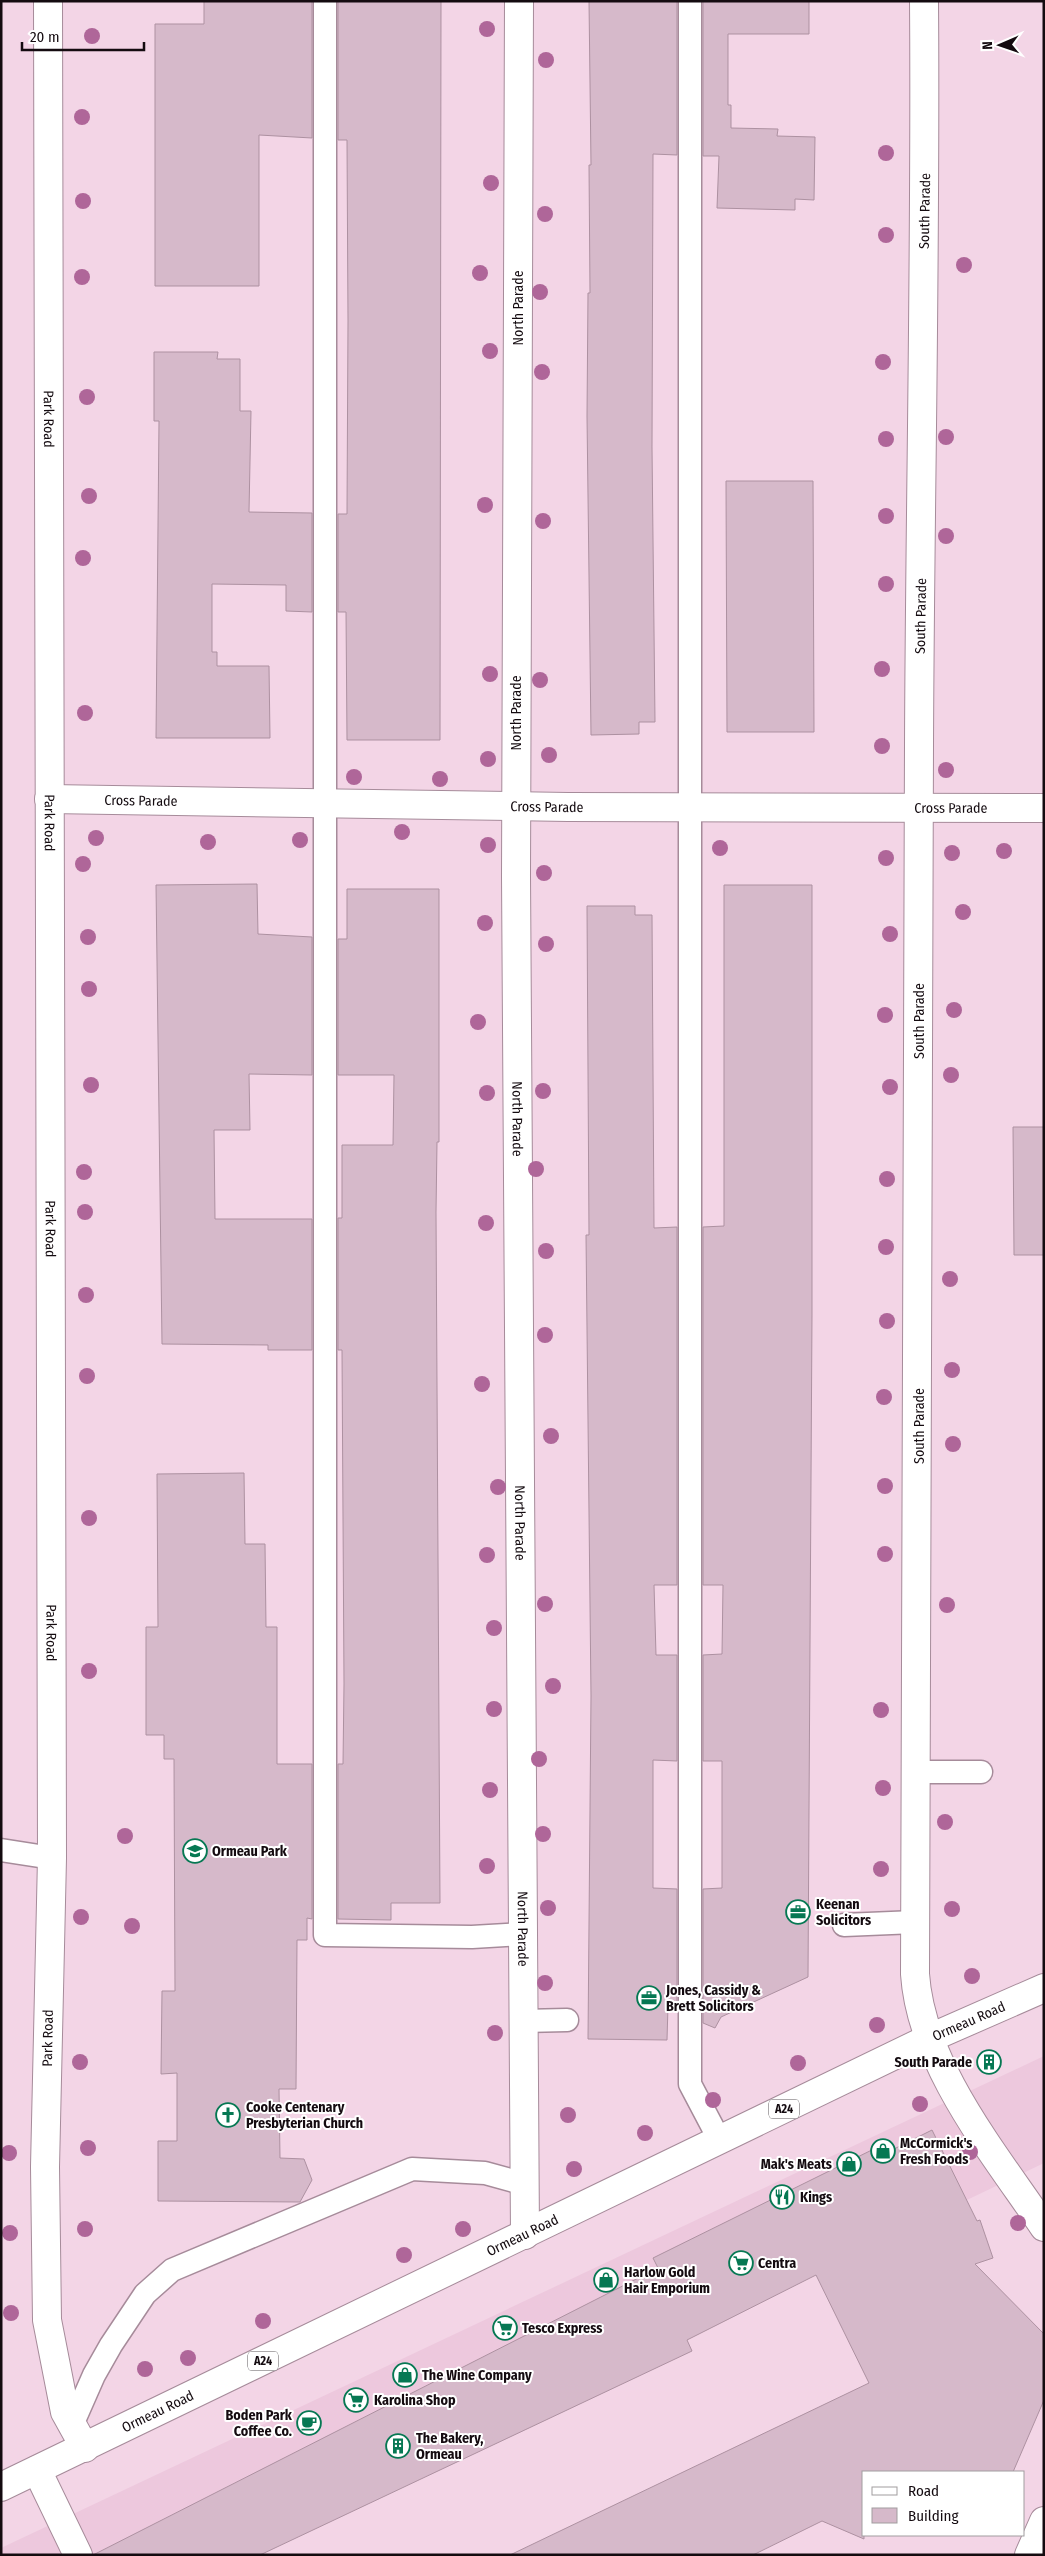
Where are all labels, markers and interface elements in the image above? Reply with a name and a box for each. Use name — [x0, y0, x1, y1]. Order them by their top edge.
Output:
scale bar — [22, 20, 145, 52]
north arrow — [975, 20, 1025, 70]
text: 20 m — [30, 28, 60, 46]
text: N — [979, 41, 996, 50]
street label: South Parade — [916, 173, 934, 249]
street label: North Parade — [510, 270, 527, 346]
street label: Park Road — [40, 390, 57, 448]
street label: South Parade — [912, 578, 930, 654]
street label: North Parade — [508, 675, 525, 751]
street label: Cross Parade — [104, 791, 178, 809]
street label: Park Road — [41, 794, 58, 852]
street label: Cross Parade — [510, 798, 584, 816]
street label: Cross Parade — [914, 799, 988, 816]
street label: South Parade — [911, 983, 928, 1059]
street label: North Parade — [509, 1081, 526, 1157]
street label: Park Road — [42, 1200, 59, 1258]
street label: South Parade — [911, 1388, 928, 1464]
street label: North Parade — [512, 1485, 529, 1561]
street label: Park Road — [43, 1604, 60, 1662]
school or university icon: Ormeau Park — [182, 1838, 208, 1864]
place label: Ormeau Park — [212, 1843, 288, 1860]
street label: North Parade — [514, 1891, 532, 1967]
place label: Keenan Solicitors — [816, 1896, 871, 1929]
office icon: Keenan Solicitors — [785, 1899, 811, 1925]
place label: Jones, Cassidy & Brett Solicitors — [665, 1982, 761, 2015]
office icon: Jones, Cassidy & Brett Solicitors — [636, 1985, 662, 2011]
street label: Ormeau Road — [930, 1998, 1008, 2044]
street label: Park Road — [39, 2009, 57, 2067]
building icon: South Parade — [976, 2049, 1002, 2075]
place label: South Parade — [894, 2054, 972, 2071]
place label: Cooke Centenary Presbyterian Church — [246, 2099, 363, 2132]
road number: A24 — [769, 2100, 799, 2118]
church icon: Cooke Centenary Presbyterian Church — [215, 2102, 241, 2128]
place label: McCormick's Fresh Foods — [900, 2135, 973, 2168]
shop icon: McCormick's Fresh Foods — [870, 2138, 896, 2164]
shop icon: Mak's Meats — [836, 2151, 862, 2177]
place label: Mak's Meats — [761, 2156, 832, 2173]
restaurant icon: Kings — [769, 2184, 795, 2210]
place label: Kings — [800, 2189, 832, 2206]
street label: Ormeau Road — [484, 2210, 561, 2260]
supermarket icon: Centra — [728, 2250, 754, 2276]
place label: Centra — [758, 2255, 796, 2272]
place label: Harlow Gold Hair Emporium — [624, 2264, 710, 2297]
shop icon: Harlow Gold Hair Emporium — [593, 2267, 619, 2293]
supermarket icon: Tesco Express — [492, 2315, 518, 2341]
place label: Tesco Express — [522, 2320, 602, 2337]
road number: A24 — [248, 2352, 278, 2370]
shop icon: The Wine Company — [392, 2362, 418, 2388]
place label: The Wine Company — [422, 2367, 532, 2384]
street label: Ormeau Road — [119, 2387, 196, 2436]
supermarket icon: Karolina Shop — [343, 2387, 369, 2413]
place label: Karolina Shop — [374, 2392, 456, 2409]
place label: Boden Park Coffee Co. — [226, 2407, 293, 2440]
cafe icon: Boden Park Coffee Co. — [296, 2410, 322, 2436]
place label: The Bakery, Ormeau — [416, 2430, 483, 2463]
building icon: The Bakery, Ormeau — [385, 2433, 411, 2459]
legend — [862, 2471, 1025, 2536]
text: Road — [908, 2482, 939, 2500]
text: Building — [908, 2507, 959, 2525]

